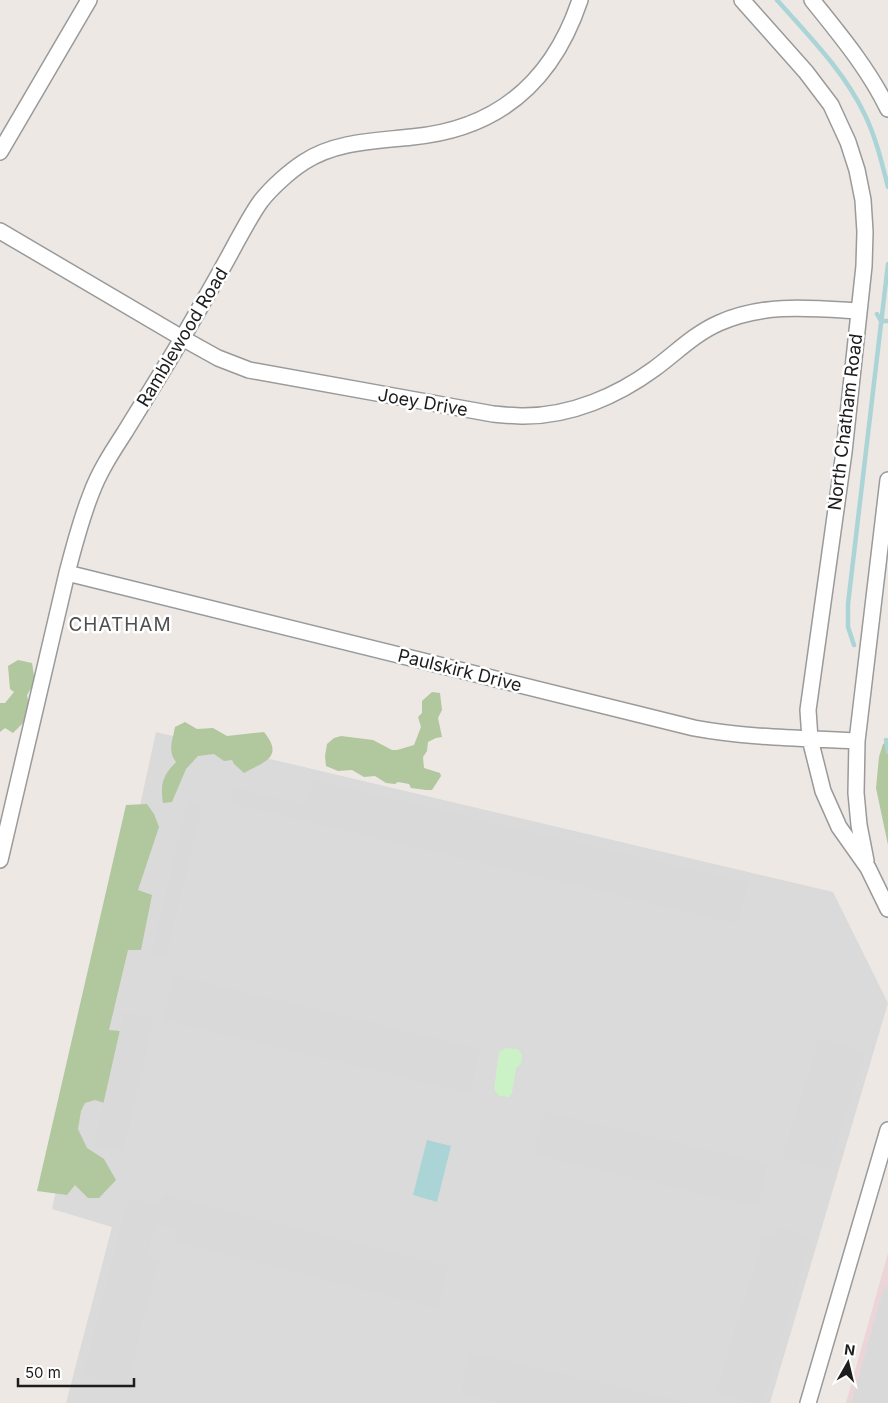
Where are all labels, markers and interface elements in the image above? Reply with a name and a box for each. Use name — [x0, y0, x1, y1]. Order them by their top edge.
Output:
street label: Ramblewood Road — [132, 264, 232, 410]
street label: North Chatham Road — [824, 332, 866, 512]
street label: Joey Drive — [376, 384, 470, 420]
district label: CHATHAM — [68, 613, 172, 636]
street label: Paulskirk Drive — [396, 644, 524, 696]
north arrow — [823, 1338, 873, 1388]
text: N — [843, 1340, 856, 1359]
scale bar — [18, 1356, 134, 1388]
text: 50 m — [25, 1363, 61, 1382]

